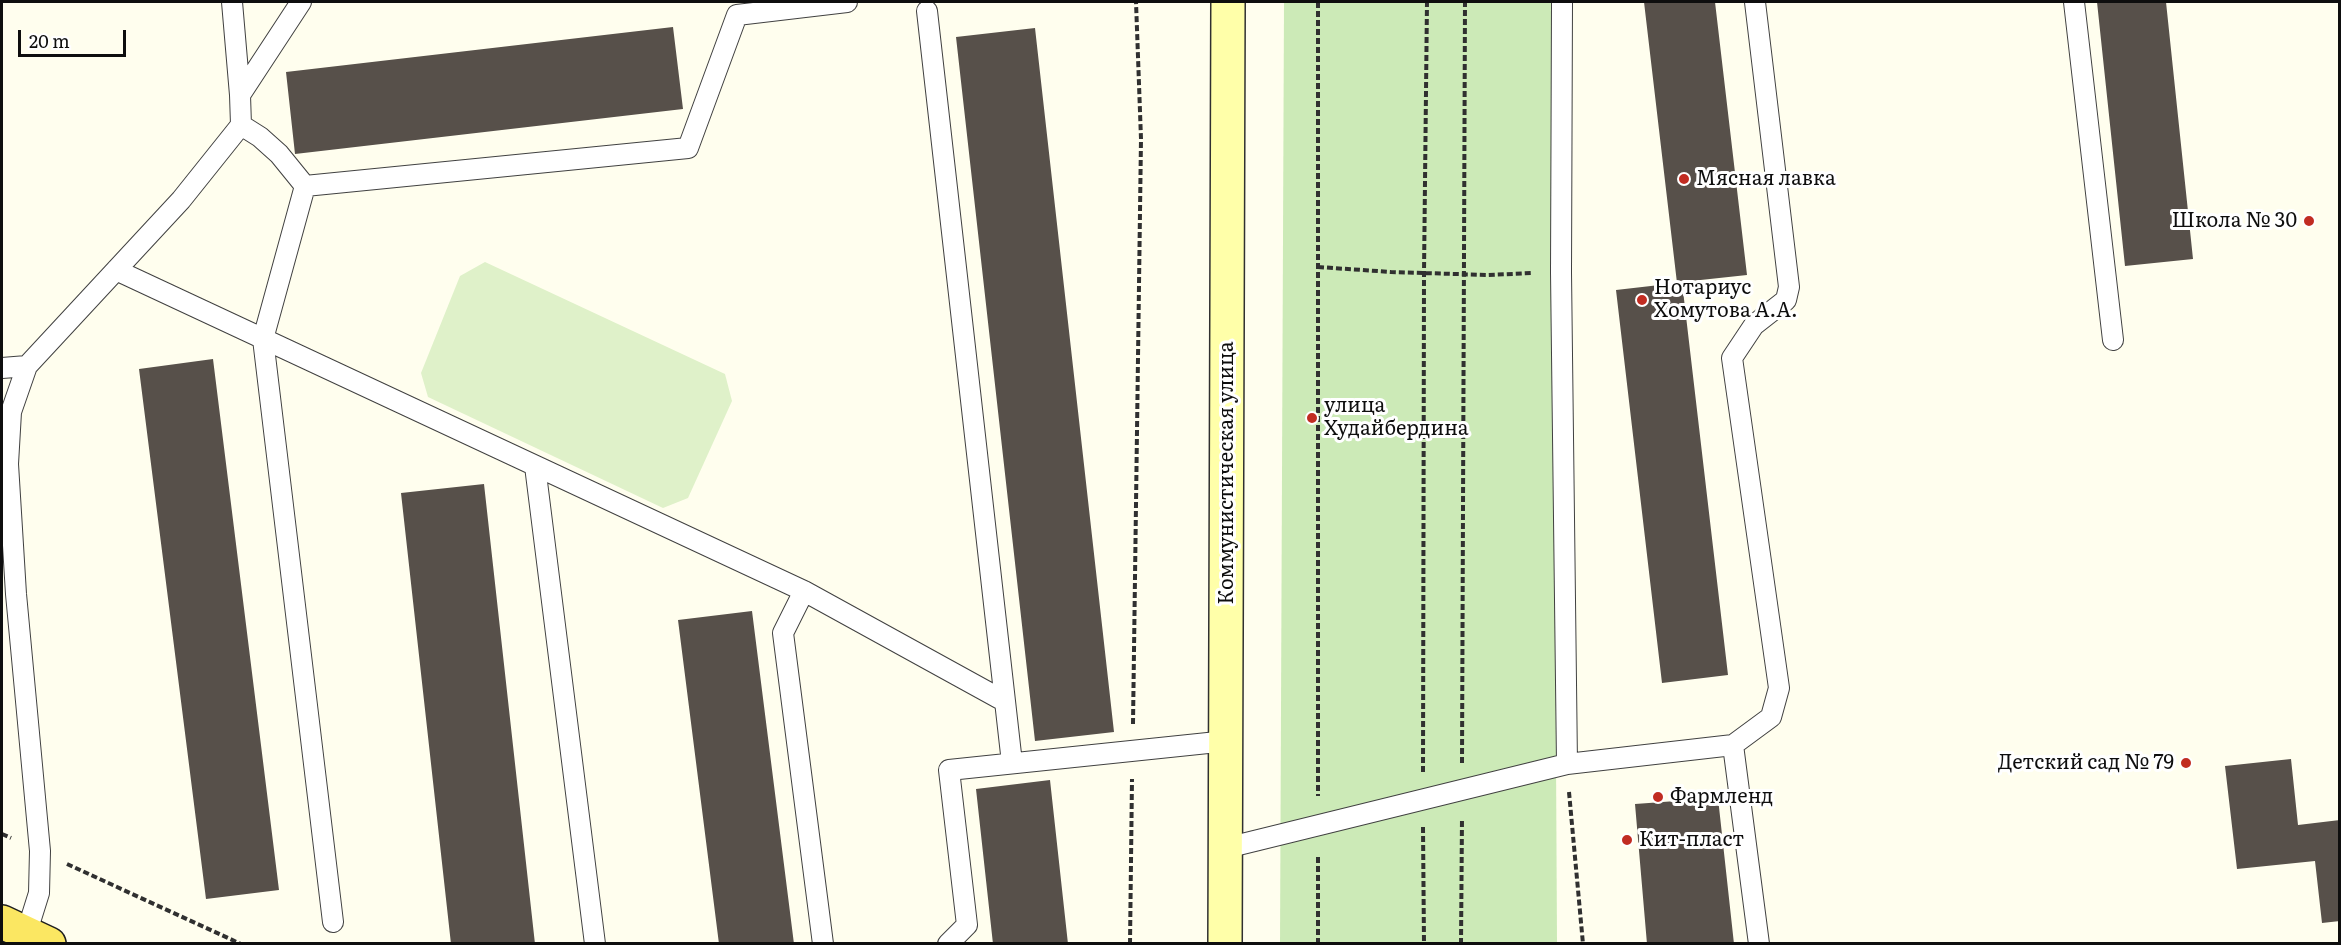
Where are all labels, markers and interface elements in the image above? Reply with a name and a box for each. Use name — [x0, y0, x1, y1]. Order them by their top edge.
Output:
scale bar — [21, 18, 129, 56]
text: 20 m — [29, 27, 70, 54]
place label: Мясная лавка — [1696, 167, 1836, 191]
marker: Мясная лавка — [1677, 172, 1691, 186]
place label: Школа № 30 — [2172, 209, 2297, 233]
marker: Школа № 30 — [2302, 214, 2316, 228]
place label: Нотариус Хомутова А.А. — [1654, 276, 1798, 323]
marker: Нотариус Хомутова А.А. — [1635, 293, 1649, 307]
street label: Коммунистическая улица — [1215, 342, 1239, 604]
place label: улица Худайбердина — [1324, 394, 1469, 441]
marker: улица Худайбердина — [1305, 411, 1319, 425]
place label: Детский сад № 79 — [1998, 751, 2174, 775]
marker: Детский сад № 79 — [2179, 756, 2193, 770]
place label: Фармленд — [1670, 785, 1773, 809]
marker: Фармленд — [1651, 790, 1665, 804]
place label: Кит-пласт — [1639, 828, 1744, 852]
marker: Кит-пласт — [1620, 833, 1634, 847]

